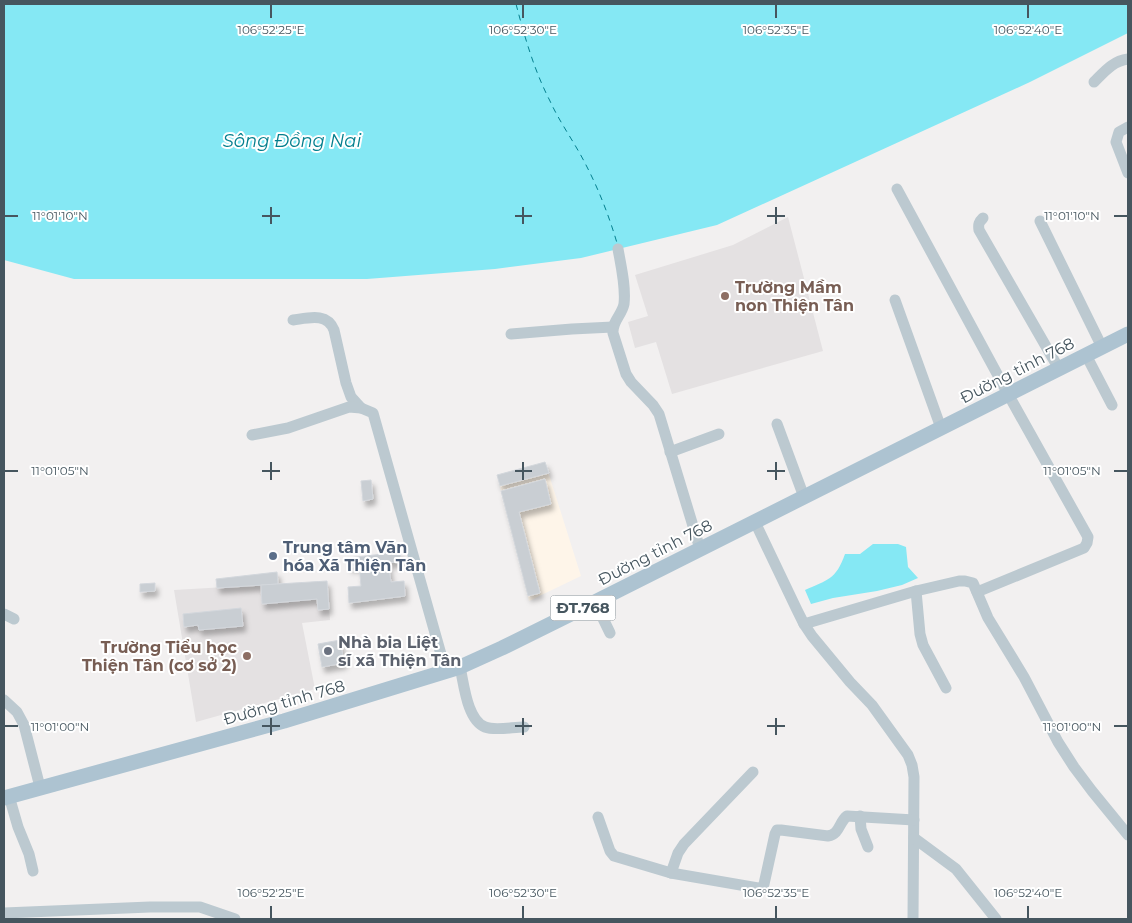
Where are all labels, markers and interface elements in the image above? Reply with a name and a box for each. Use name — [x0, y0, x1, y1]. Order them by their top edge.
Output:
text: 106°52'25"E — [238, 22, 304, 37]
text: 106°52'30"E — [489, 22, 557, 37]
text: 106°52'35"E — [743, 22, 809, 37]
text: 106°52'40"E — [994, 22, 1062, 37]
water label: Sông Đồng Nai — [223, 130, 362, 152]
text: 11°01'10"N — [32, 208, 88, 223]
text: 11°01'10"N — [1044, 208, 1100, 223]
place label: Trường Mầm non Thiện Tân — [735, 278, 854, 315]
marker: Trường Mầm non Thiện Tân — [719, 290, 731, 302]
street label: Đường tỉnh 768 — [957, 333, 1077, 407]
text: 11°01'05"N — [31, 463, 89, 478]
text: 11°01'05"N — [1043, 463, 1101, 478]
street label: Đường tỉnh 768 — [595, 515, 715, 589]
place label: Trung tâm Văn hóa Xã Thiện Tân — [283, 538, 426, 575]
marker: Trung tâm Văn hóa Xã Thiện Tân — [267, 550, 279, 562]
road number: ĐT.768 — [550, 596, 616, 620]
place label: Nhà bia Liệt sĩ xã Thiện Tân — [338, 633, 461, 670]
place label: Trường Tiểu học Thiện Tân (cơ sở 2) — [82, 638, 238, 675]
marker: Nhà bia Liệt sĩ xã Thiện Tân — [322, 645, 334, 657]
marker: Trường Tiểu học Thiện Tân (cơ sở 2) — [241, 650, 253, 662]
street label: Đường tỉnh 768 — [221, 676, 347, 729]
text: 11°01'00"N — [31, 719, 89, 734]
text: 11°01'00"N — [1043, 719, 1101, 734]
text: 106°52'25"E — [238, 885, 304, 900]
text: 106°52'30"E — [489, 885, 557, 900]
text: 106°52'35"E — [743, 885, 809, 900]
text: 106°52'40"E — [994, 885, 1062, 900]

